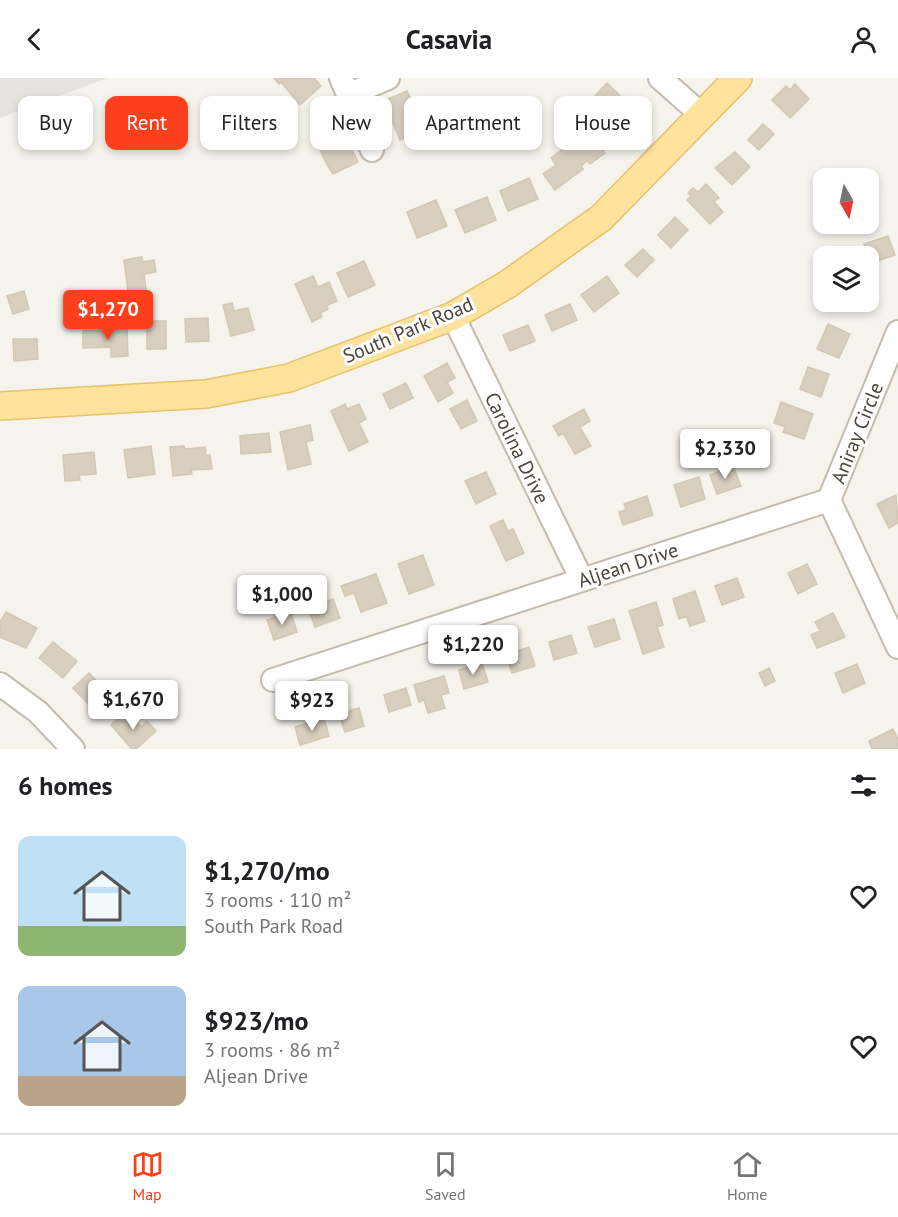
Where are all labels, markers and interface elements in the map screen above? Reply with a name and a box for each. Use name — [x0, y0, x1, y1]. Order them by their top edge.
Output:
text: Casavia — [406, 22, 492, 56]
icon: back — [18, 23, 51, 56]
icon: person — [847, 23, 880, 56]
chip: Buy — [18, 96, 93, 150]
chip: Rent — [105, 96, 188, 150]
chip: Filters — [200, 96, 298, 150]
chip: New — [310, 96, 392, 150]
chip: Apartment — [404, 96, 542, 150]
chip: House — [554, 96, 652, 150]
north arrow — [813, 168, 879, 234]
map controls — [813, 168, 879, 312]
button: layers — [813, 246, 879, 312]
pin: $1,270 — [59, 290, 157, 341]
street label: South Park Road — [339, 291, 477, 369]
text: $1,270 — [77, 296, 139, 322]
street label: Aniray Circle — [825, 378, 889, 488]
street label: Carolina Drive — [479, 388, 555, 508]
pin: $2,330 — [676, 429, 774, 480]
text: $2,330 — [694, 435, 756, 461]
street label: Aljean Drive — [574, 537, 682, 593]
pin: $1,000 — [233, 575, 331, 626]
text: $1,000 — [251, 581, 313, 607]
pin: $1,220 — [424, 625, 522, 676]
text: $1,220 — [442, 631, 504, 657]
pin: $1,670 — [84, 680, 182, 731]
pin: $923 — [276, 681, 348, 732]
text: $1,670 — [102, 686, 164, 712]
text: $923 — [289, 687, 335, 713]
text: 6 homes — [18, 769, 113, 802]
icon: filters — [847, 769, 880, 802]
text: $1,270/mo — [204, 854, 330, 887]
icon: home — [66, 860, 138, 932]
icon: heart — [847, 880, 880, 913]
text: 3 rooms · 110 m² — [204, 887, 351, 913]
text: South Park Road — [204, 913, 343, 939]
text: $923/mo — [204, 1004, 308, 1037]
icon: home — [66, 1010, 138, 1082]
icon: heart — [847, 1030, 880, 1063]
text: 3 rooms · 86 m² — [204, 1037, 340, 1063]
text: Aljean Drive — [204, 1063, 308, 1089]
tab: Map — [131, 1148, 164, 1204]
tab: Saved — [425, 1148, 466, 1204]
tab: Home — [727, 1148, 767, 1204]

